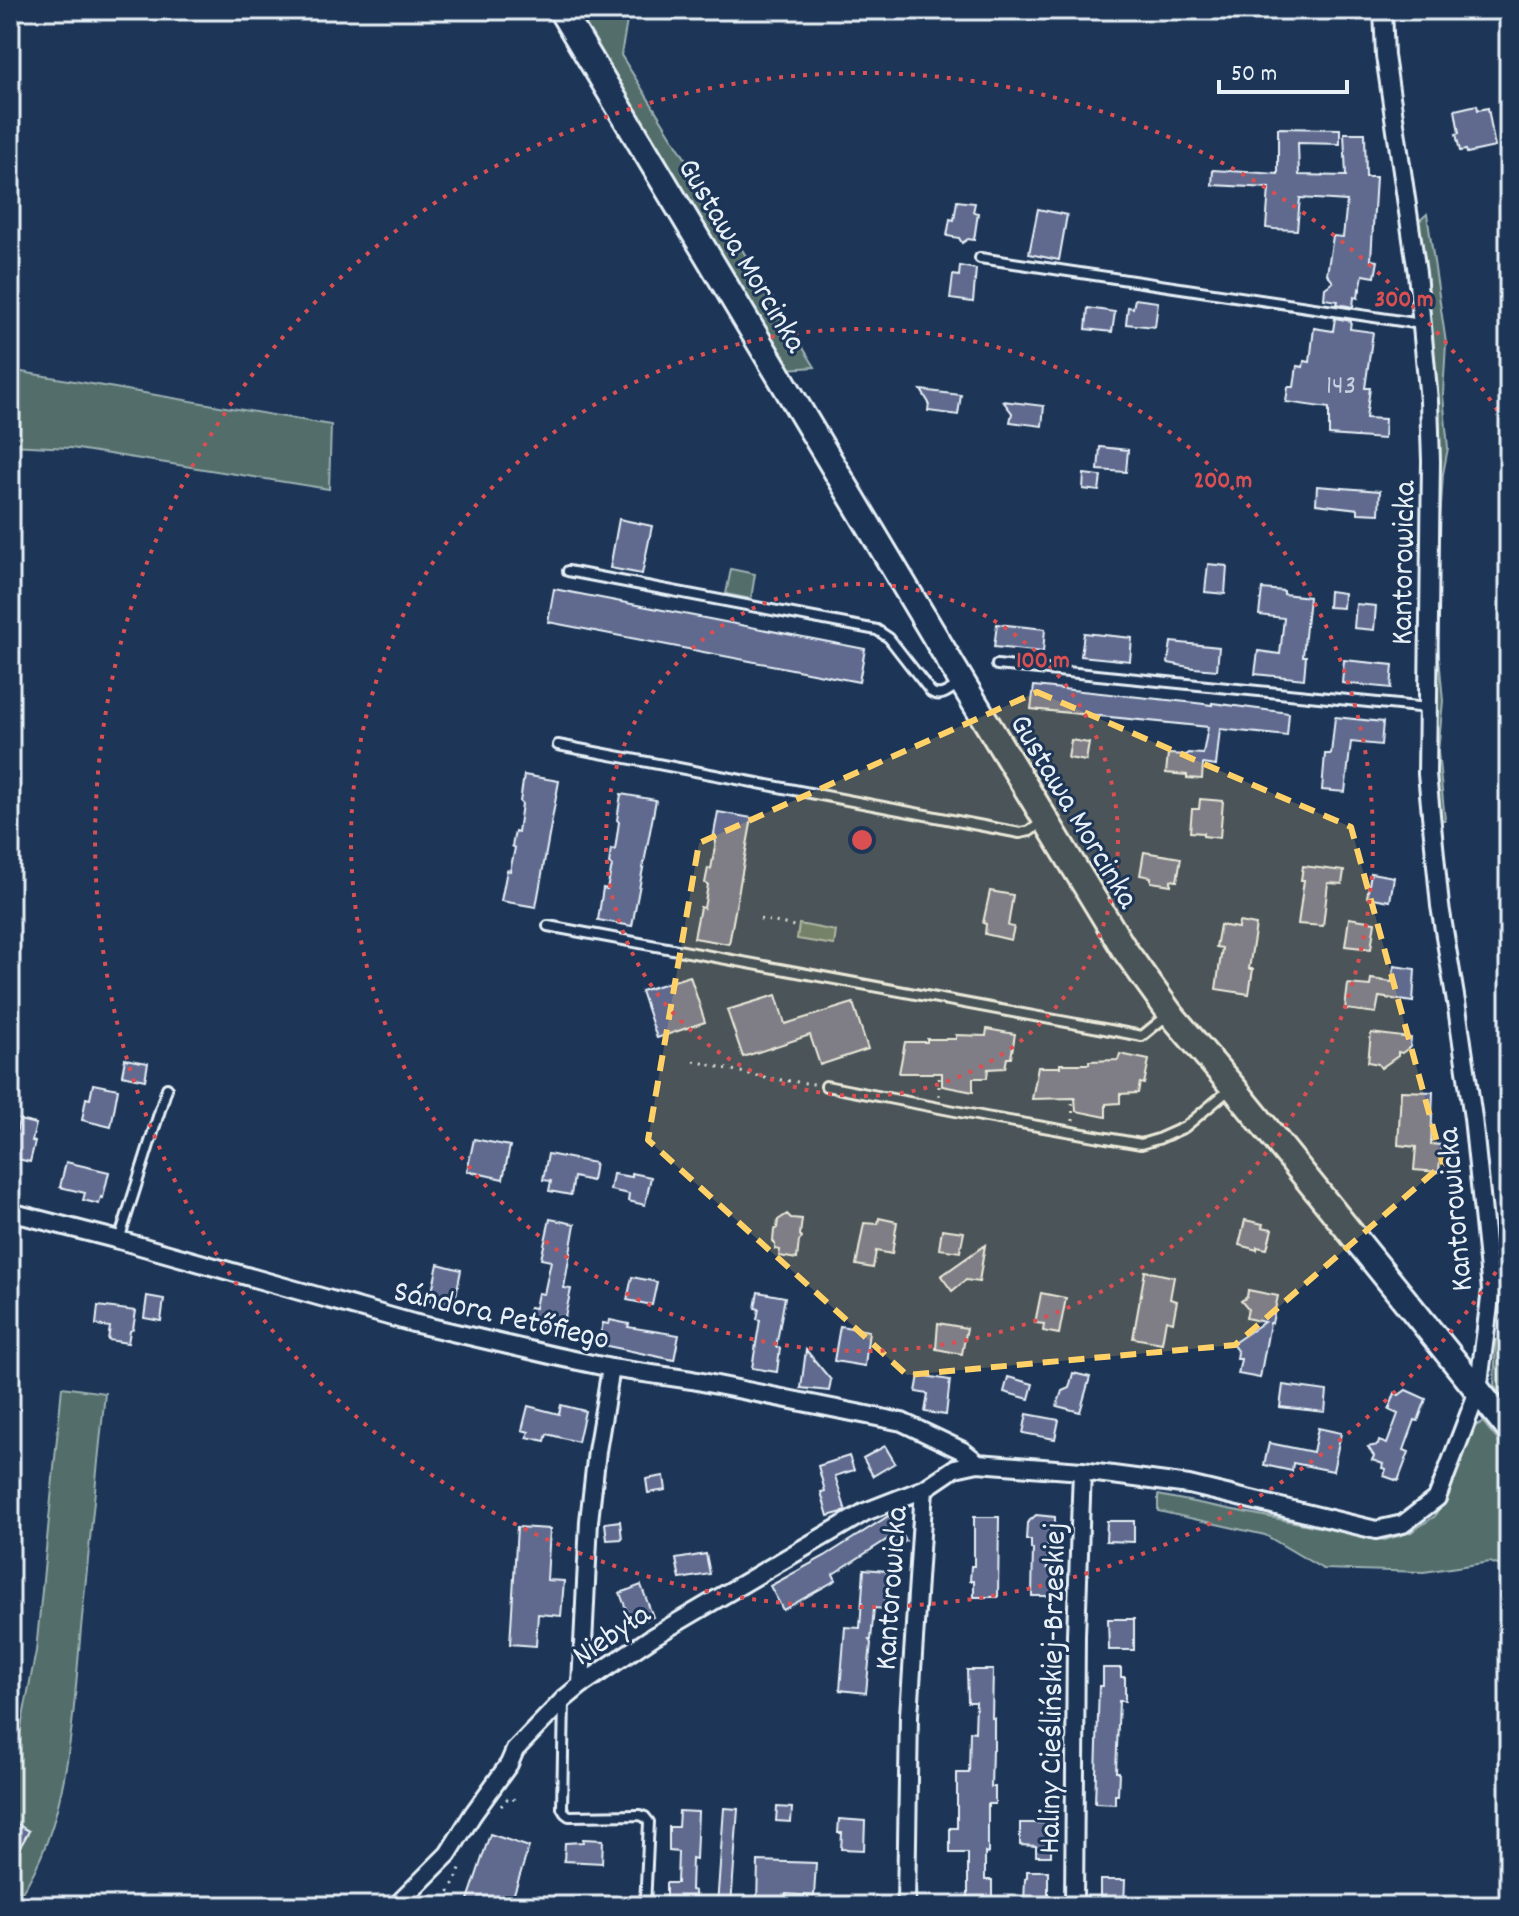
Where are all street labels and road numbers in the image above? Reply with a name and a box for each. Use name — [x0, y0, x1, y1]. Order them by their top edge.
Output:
street label: Gustawa Morcinka — [663, 151, 817, 363]
street label: Kantorowicka — [1382, 480, 1430, 646]
street label: Gustawa Morcinka — [995, 707, 1149, 919]
street label: Kantorowicka — [1428, 1125, 1488, 1293]
street label: Sándora Petőfiego — [388, 1271, 613, 1365]
street label: Kantorowicka — [865, 1504, 923, 1672]
street label: Haliny Cieślińskiej-Brzeskiej — [1029, 1522, 1081, 1854]
street label: Niebyła — [564, 1594, 662, 1680]

